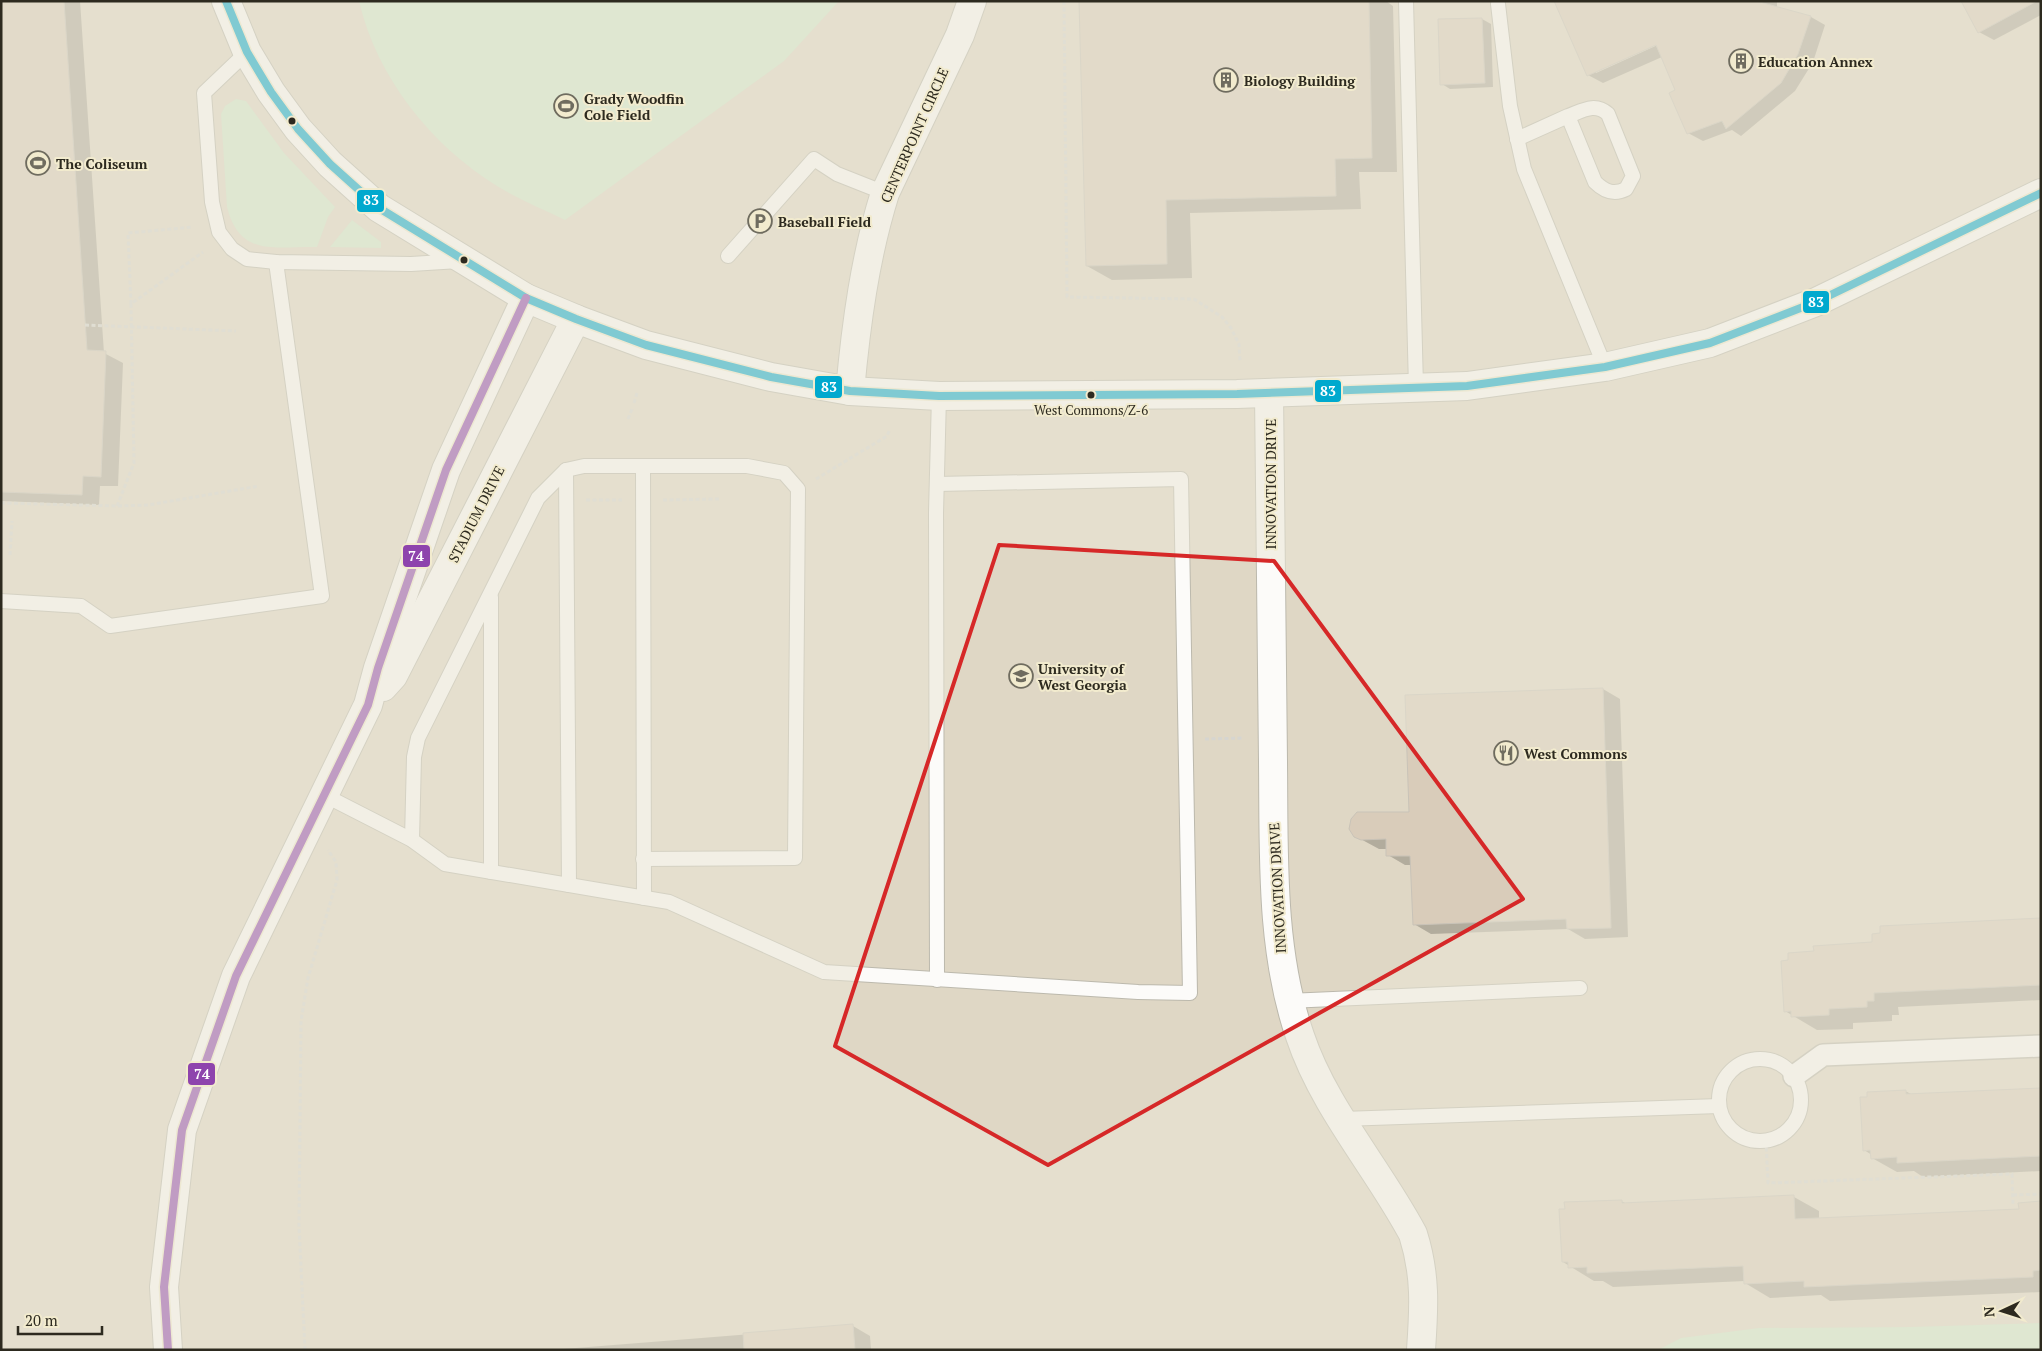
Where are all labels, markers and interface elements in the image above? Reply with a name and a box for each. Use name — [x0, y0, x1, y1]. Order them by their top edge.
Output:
building icon: Education Annex — [1728, 48, 1754, 74]
place label: Education Annex — [1758, 52, 1873, 71]
street label: CENTERPOINT CIRCLE — [876, 64, 952, 206]
building icon: Biology Building — [1213, 67, 1239, 93]
place label: Biology Building — [1244, 71, 1356, 90]
place label: Grady Woodfin Cole Field — [584, 89, 684, 124]
sports icon: Grady Woodfin Cole Field — [553, 93, 579, 119]
unlabelled marker — [287, 116, 297, 126]
sports icon: The Coliseum — [25, 150, 51, 176]
place label: The Coliseum — [56, 154, 148, 173]
line badge: 83 — [356, 189, 385, 213]
text: 83 — [363, 190, 379, 209]
parking icon: Baseball Field — [747, 208, 773, 234]
place label: Baseball Field — [778, 212, 872, 231]
unlabelled marker — [459, 255, 469, 265]
line badge: 83 — [1802, 290, 1830, 314]
text: 83 — [1808, 292, 1824, 311]
line badge: 83 — [814, 375, 843, 399]
text: 83 — [821, 377, 837, 396]
line badge: 83 — [1314, 379, 1342, 403]
text: 83 — [1320, 381, 1336, 400]
marker: West Commons/Z-6 — [1086, 390, 1096, 400]
place label: West Commons/Z-6 — [1034, 401, 1148, 419]
street label: INNOVATION DRIVE — [1261, 419, 1280, 549]
street label: STADIUM DRIVE — [444, 463, 508, 565]
line badge: 74 — [402, 544, 431, 568]
text: 74 — [408, 546, 424, 565]
place label: University of West Georgia — [1038, 659, 1127, 694]
school or university icon: University of West Georgia — [1008, 663, 1034, 689]
restaurant icon: West Commons — [1493, 740, 1519, 766]
place label: West Commons — [1524, 744, 1627, 763]
street label: INNOVATION DRIVE — [1264, 822, 1290, 954]
line badge: 74 — [187, 1062, 216, 1086]
text: 74 — [194, 1064, 210, 1083]
north arrow — [1977, 1286, 2027, 1336]
scale bar — [18, 1304, 101, 1336]
text: N — [1979, 1306, 1998, 1318]
text: 20 m — [25, 1310, 58, 1330]

